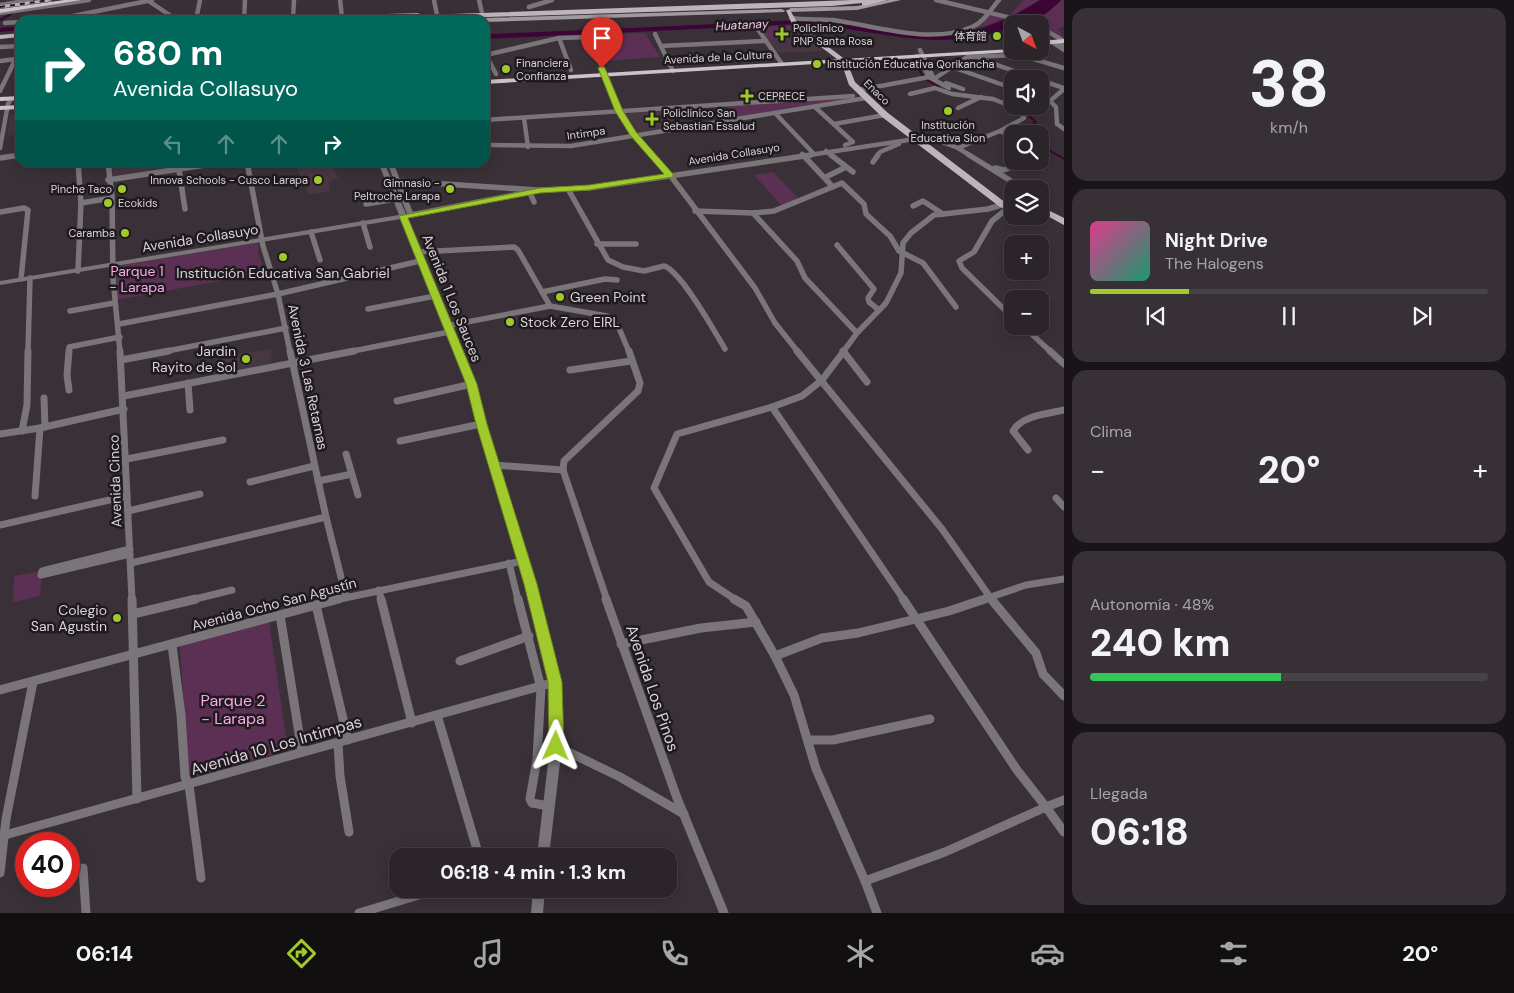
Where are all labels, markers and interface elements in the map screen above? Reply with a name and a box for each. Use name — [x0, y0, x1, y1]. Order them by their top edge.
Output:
north arrow — [1004, 15, 1049, 60]
map controls — [1004, 15, 1049, 335]
water label: Huatanay — [715, 16, 769, 34]
pin — [581, 17, 623, 68]
place label: Policlinico PNP Santa Rosa — [793, 21, 872, 48]
icon: arrive — [588, 24, 616, 52]
marker: Policlinico PNP Santa Rosa — [775, 27, 789, 41]
place label: 体育館 — [954, 29, 987, 43]
text: 680 m — [113, 30, 223, 76]
marker: 体育館 — [991, 30, 1003, 42]
icon: right — [30, 35, 95, 100]
text: 38 — [1249, 42, 1329, 126]
street label: Avenida de la Cultura — [664, 47, 772, 67]
place label: Financiera Confianza — [516, 56, 568, 83]
place label: Institución Educativa Qorikancha — [827, 57, 995, 71]
marker: Institución Educativa Qorikancha — [811, 58, 823, 70]
marker: Financiera Confianza — [500, 63, 512, 75]
button: sound — [1004, 70, 1049, 115]
text: Avenida Collasuyo — [113, 74, 298, 103]
street label: Enaco — [861, 76, 893, 108]
marker: CEPRECE — [740, 89, 754, 103]
place label: CEPRECE — [758, 89, 805, 103]
marker: Institución Educativa Sion — [942, 105, 954, 117]
place label: Policlinico San Sebastian Essalud — [663, 106, 755, 133]
marker: Policlinico San Sebastian Essalud — [645, 112, 659, 126]
text: km/h — [1270, 117, 1308, 138]
place label: Institución Educativa Sion — [911, 118, 985, 145]
street label: Intimpa — [566, 123, 606, 143]
button: search — [1004, 125, 1049, 170]
icon: left — [159, 130, 187, 158]
icon: ahead — [212, 130, 240, 158]
icon: ahead — [265, 130, 293, 158]
icon: right — [318, 130, 346, 158]
street label: Avenida Collasuyo — [687, 140, 781, 168]
place label: Innova Schools - Cusco Larapa — [150, 173, 308, 187]
marker: Innova Schools - Cusco Larapa — [312, 174, 324, 186]
place label: Gimnasio - Peltroche Larapa — [354, 176, 440, 203]
button: layers — [1004, 180, 1049, 225]
place label: Pinche Taco — [51, 182, 112, 196]
marker: Pinche Taco — [116, 183, 128, 195]
marker: Gimnasio - Peltroche Larapa — [444, 183, 456, 195]
place label: Ecokids — [118, 196, 158, 210]
marker: Ecokids — [102, 197, 114, 209]
street label: Avenida Collasuyo — [140, 220, 260, 256]
place label: Caramba — [68, 226, 115, 240]
marker: Caramba — [119, 227, 131, 239]
text: Night Drive — [1165, 228, 1268, 253]
street label: Avenida 1 Los Sauces — [418, 232, 486, 364]
button: + — [1004, 235, 1049, 280]
marker: Institución Educativa San Gabriel — [277, 251, 289, 263]
text: The Halogens — [1165, 253, 1264, 274]
park label: Parque 1 - Larapa — [109, 262, 165, 296]
place label: Institución Educativa San Gabriel — [176, 264, 390, 282]
place label: Green Point — [570, 288, 646, 306]
button: − — [1004, 290, 1049, 335]
marker: Green Point — [554, 291, 566, 303]
street label: Avenida 3 Las Retamas — [284, 302, 332, 452]
icon: previous — [1142, 302, 1170, 330]
icon: pause — [1275, 302, 1303, 330]
icon: next — [1408, 302, 1436, 330]
place label: Stock Zero EIRL — [520, 313, 620, 331]
marker: Stock Zero EIRL — [504, 316, 516, 328]
place label: Jardin Rayito de Sol — [152, 342, 236, 376]
marker: Jardin Rayito de Sol — [240, 353, 252, 365]
text: Clima — [1090, 421, 1132, 442]
street label: Avenida Cinco — [104, 434, 126, 528]
text: 20° — [1258, 445, 1320, 495]
text: − — [1090, 452, 1105, 489]
text: + — [1473, 452, 1488, 489]
street label: Avenida Ocho San Agustín — [190, 573, 358, 635]
text: Autonomía · 48% — [1090, 594, 1214, 615]
place label: Colegio San Agustin — [31, 601, 107, 635]
marker: Colegio San Agustin — [111, 612, 123, 624]
text: 240 km — [1090, 618, 1230, 668]
street label: Avenida Los Pinos — [621, 622, 684, 754]
park label: Parque 2 - Larapa — [201, 690, 266, 729]
street label: Avenida 10 Los Intimpas — [188, 711, 364, 780]
position arrow — [529, 719, 581, 771]
text: Llegada — [1090, 783, 1147, 804]
text: 06:18 — [1090, 807, 1189, 857]
speed limit sign: 40 — [15, 832, 80, 897]
text: 06:18 · 4 min · 1.3 km — [440, 860, 626, 885]
icon: directions — [284, 936, 319, 971]
icon: music — [471, 936, 506, 971]
icon: phone — [657, 936, 692, 971]
icon: climate — [843, 936, 878, 971]
icon: car — [1030, 936, 1065, 971]
icon: filters — [1216, 936, 1251, 971]
text: 06:14 — [76, 939, 133, 968]
text: 20° — [1402, 939, 1438, 968]

